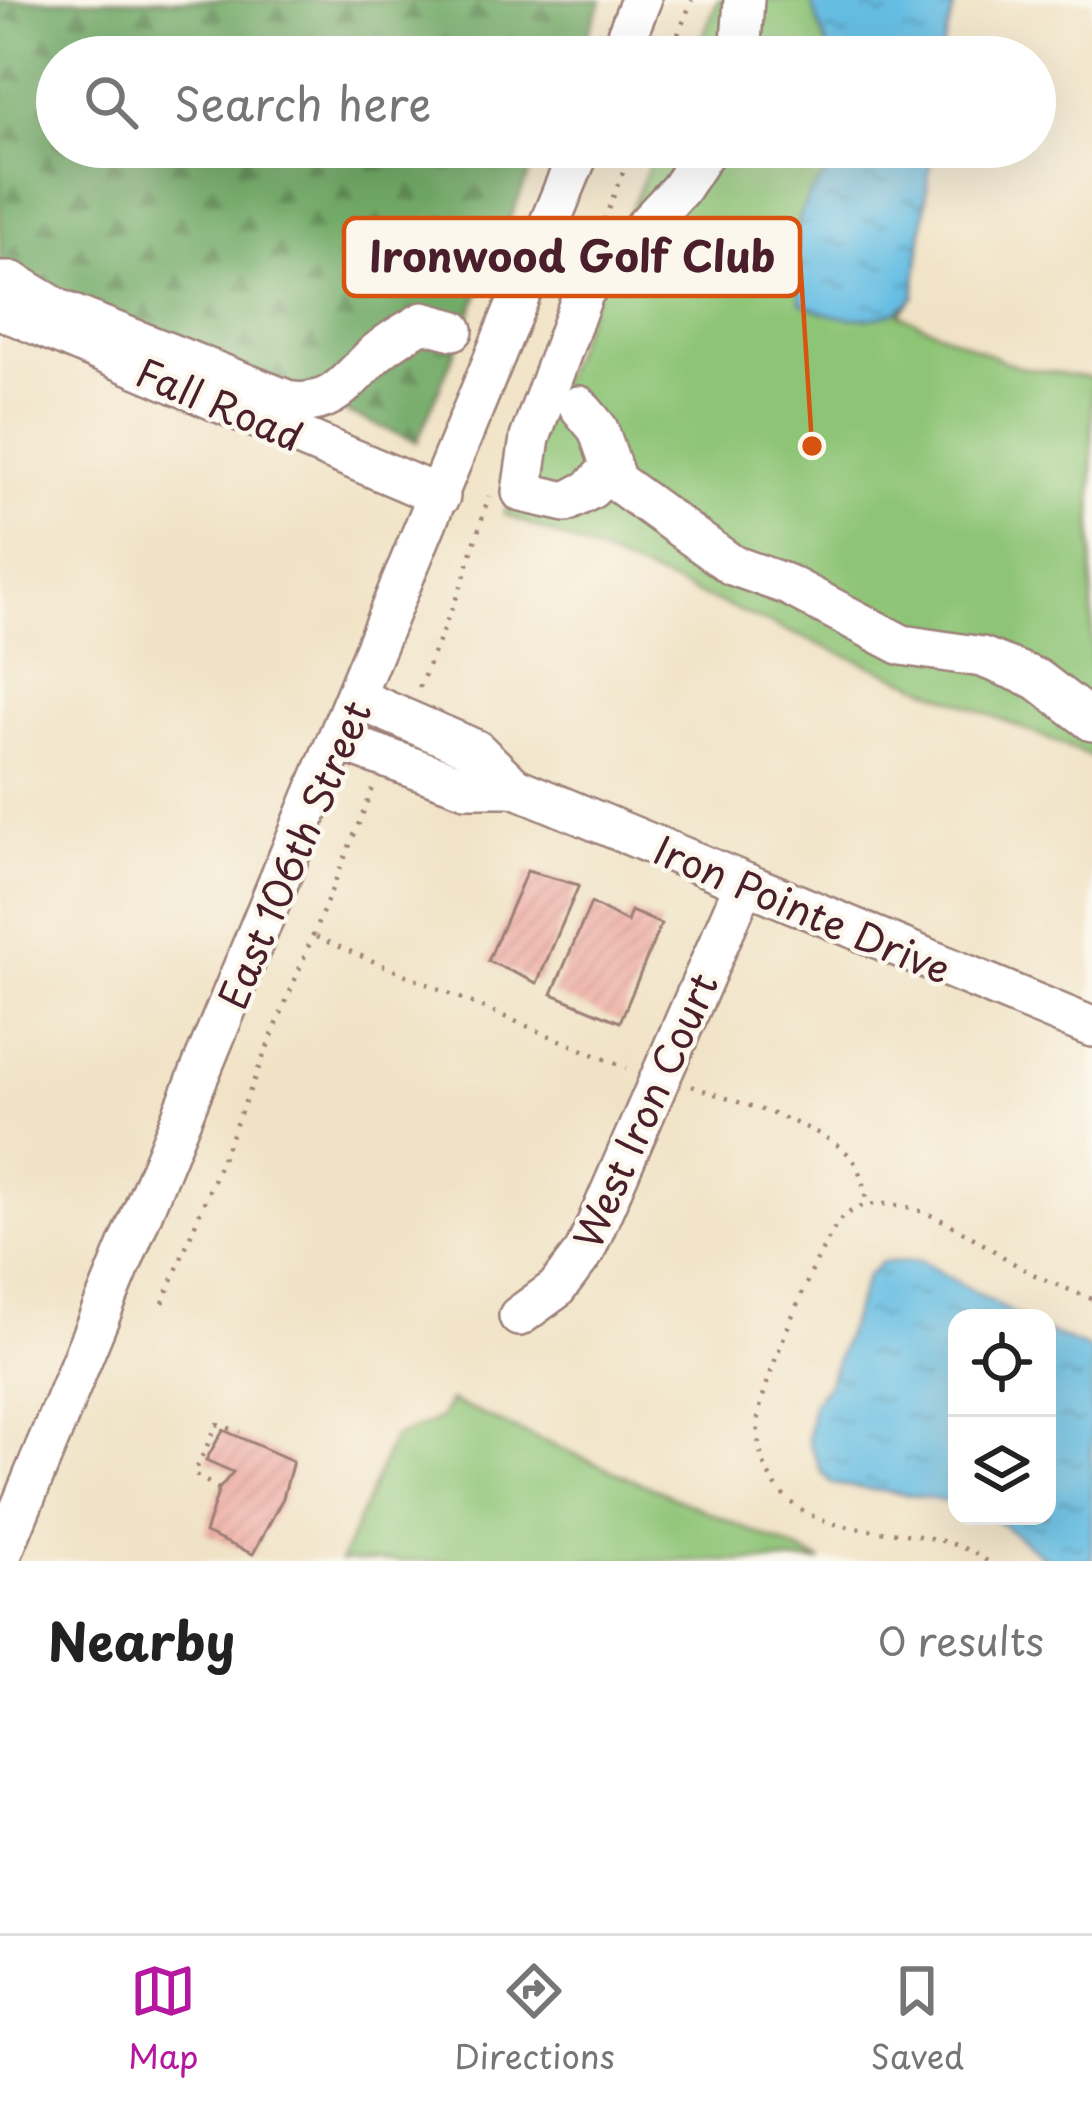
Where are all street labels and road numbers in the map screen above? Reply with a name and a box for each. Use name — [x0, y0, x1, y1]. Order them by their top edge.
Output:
street label: Fall Road — [128, 341, 312, 465]
street label: East 106th Street — [201, 691, 385, 1017]
street label: Iron Pointe Drive — [645, 819, 961, 997]
street label: West Iron Court — [557, 963, 731, 1257]

